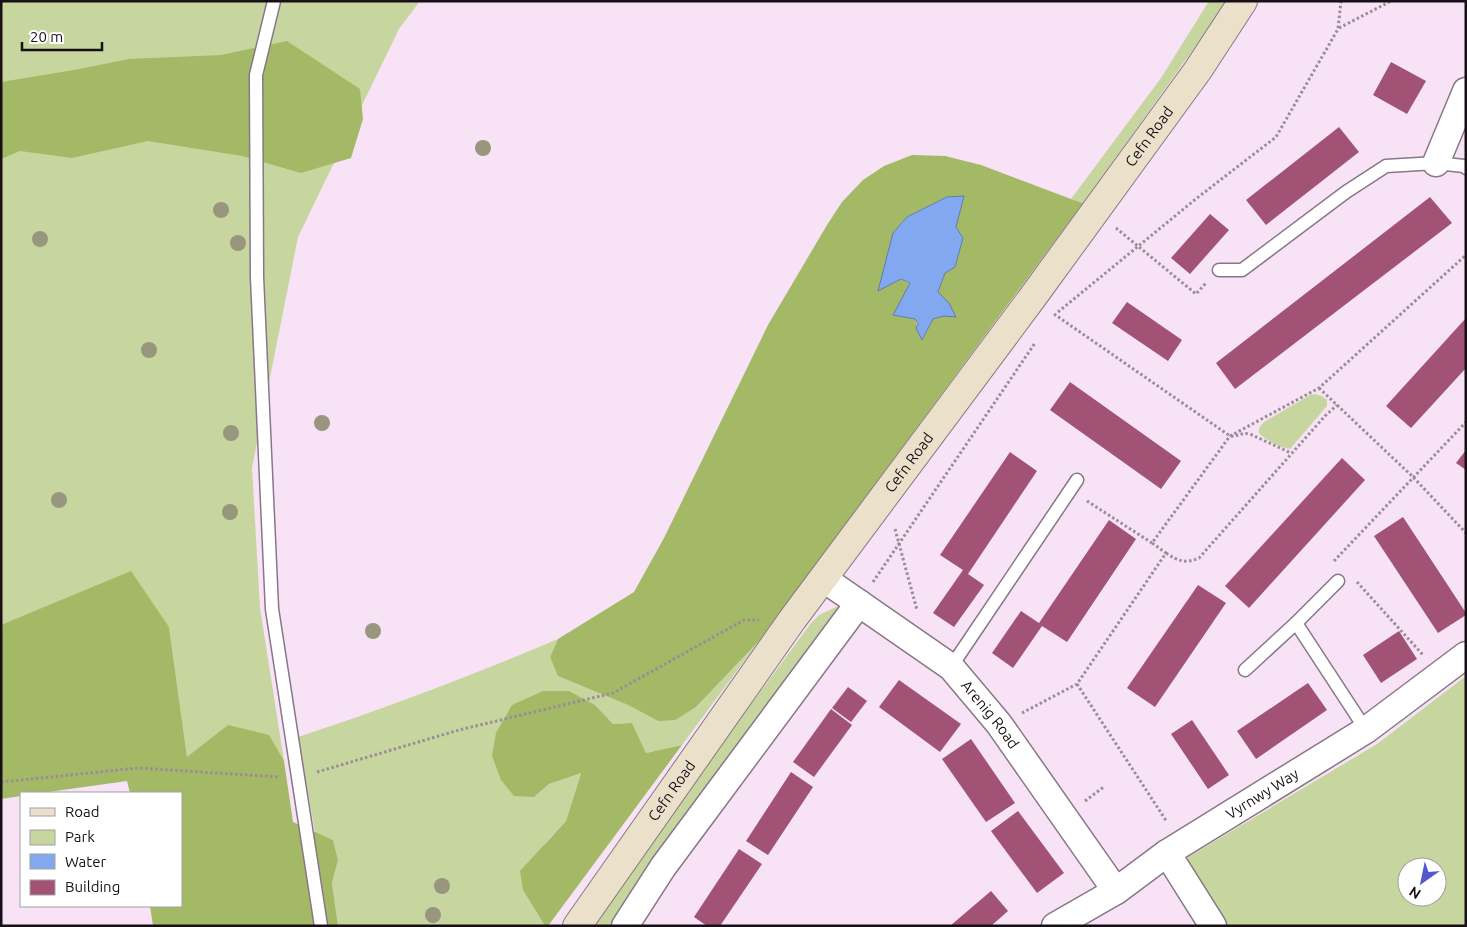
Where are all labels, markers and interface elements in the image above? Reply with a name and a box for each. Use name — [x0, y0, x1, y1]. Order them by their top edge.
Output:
scale bar — [22, 20, 102, 52]
text: 20 m — [30, 28, 63, 45]
street label: Cefn Road — [1122, 103, 1176, 170]
street label: Cefn Road — [881, 429, 936, 496]
street label: Arenig Road — [958, 677, 1023, 752]
street label: Cefn Road — [644, 757, 698, 824]
street label: Vyrnwy Way — [1223, 765, 1301, 822]
legend — [20, 792, 182, 907]
text: Road — [65, 803, 100, 820]
text: Park — [65, 828, 95, 845]
text: Water — [65, 853, 106, 870]
north arrow — [1397, 857, 1447, 907]
text: Building — [65, 878, 120, 895]
text: N — [1406, 883, 1424, 902]

